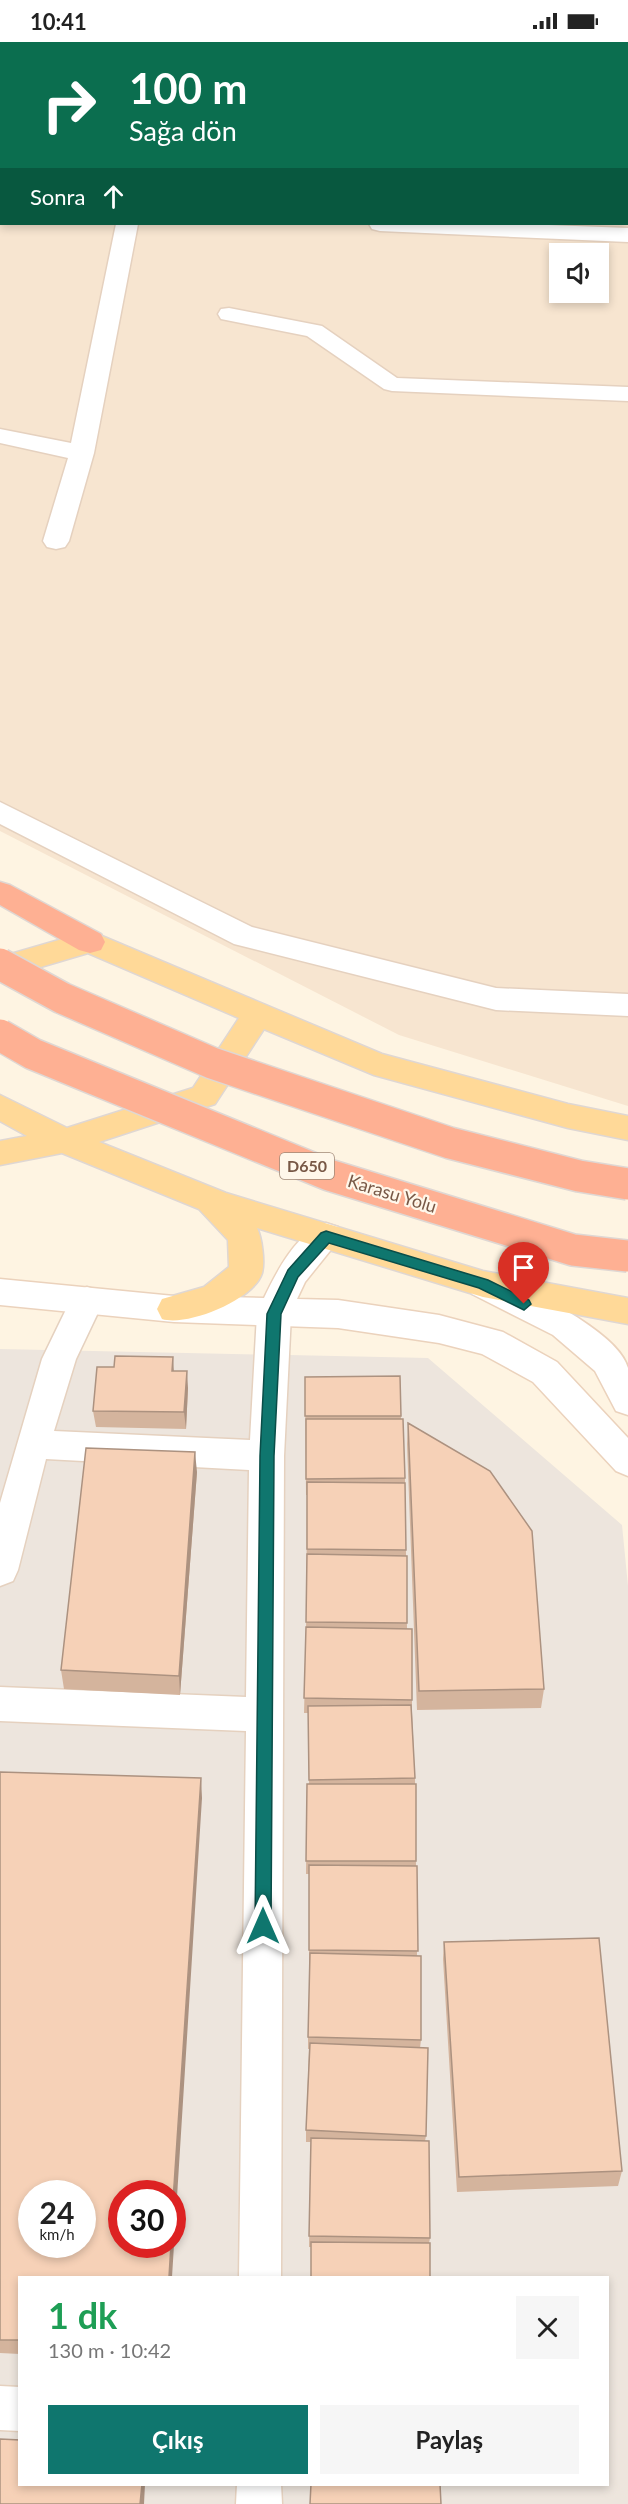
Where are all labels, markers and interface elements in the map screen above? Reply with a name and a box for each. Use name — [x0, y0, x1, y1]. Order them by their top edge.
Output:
text: 10:41 — [30, 8, 87, 35]
text: 100 m — [129, 63, 247, 113]
icon: right — [30, 66, 108, 144]
text: Sağa dön — [129, 114, 237, 147]
icon: ahead — [97, 180, 130, 213]
text: Sonra — [30, 183, 85, 210]
map controls — [549, 243, 609, 303]
button: sound — [549, 243, 609, 303]
road number: D650 — [280, 1153, 334, 1179]
street label: Karasu Yolu — [345, 1169, 439, 1217]
pin — [498, 1242, 549, 1304]
icon: arrive — [507, 1251, 540, 1284]
position arrow — [231, 1894, 295, 1958]
speed limit sign: 30 — [108, 2180, 186, 2258]
text: 24 — [40, 2194, 74, 2230]
text: km/h — [39, 2225, 75, 2243]
text: 1 dk — [48, 2293, 117, 2337]
button: close — [516, 2296, 579, 2359]
text: 130 m · 10:42 — [48, 2338, 171, 2362]
button: Çıkış — [48, 2405, 308, 2474]
button: Paylaş — [320, 2405, 579, 2474]

